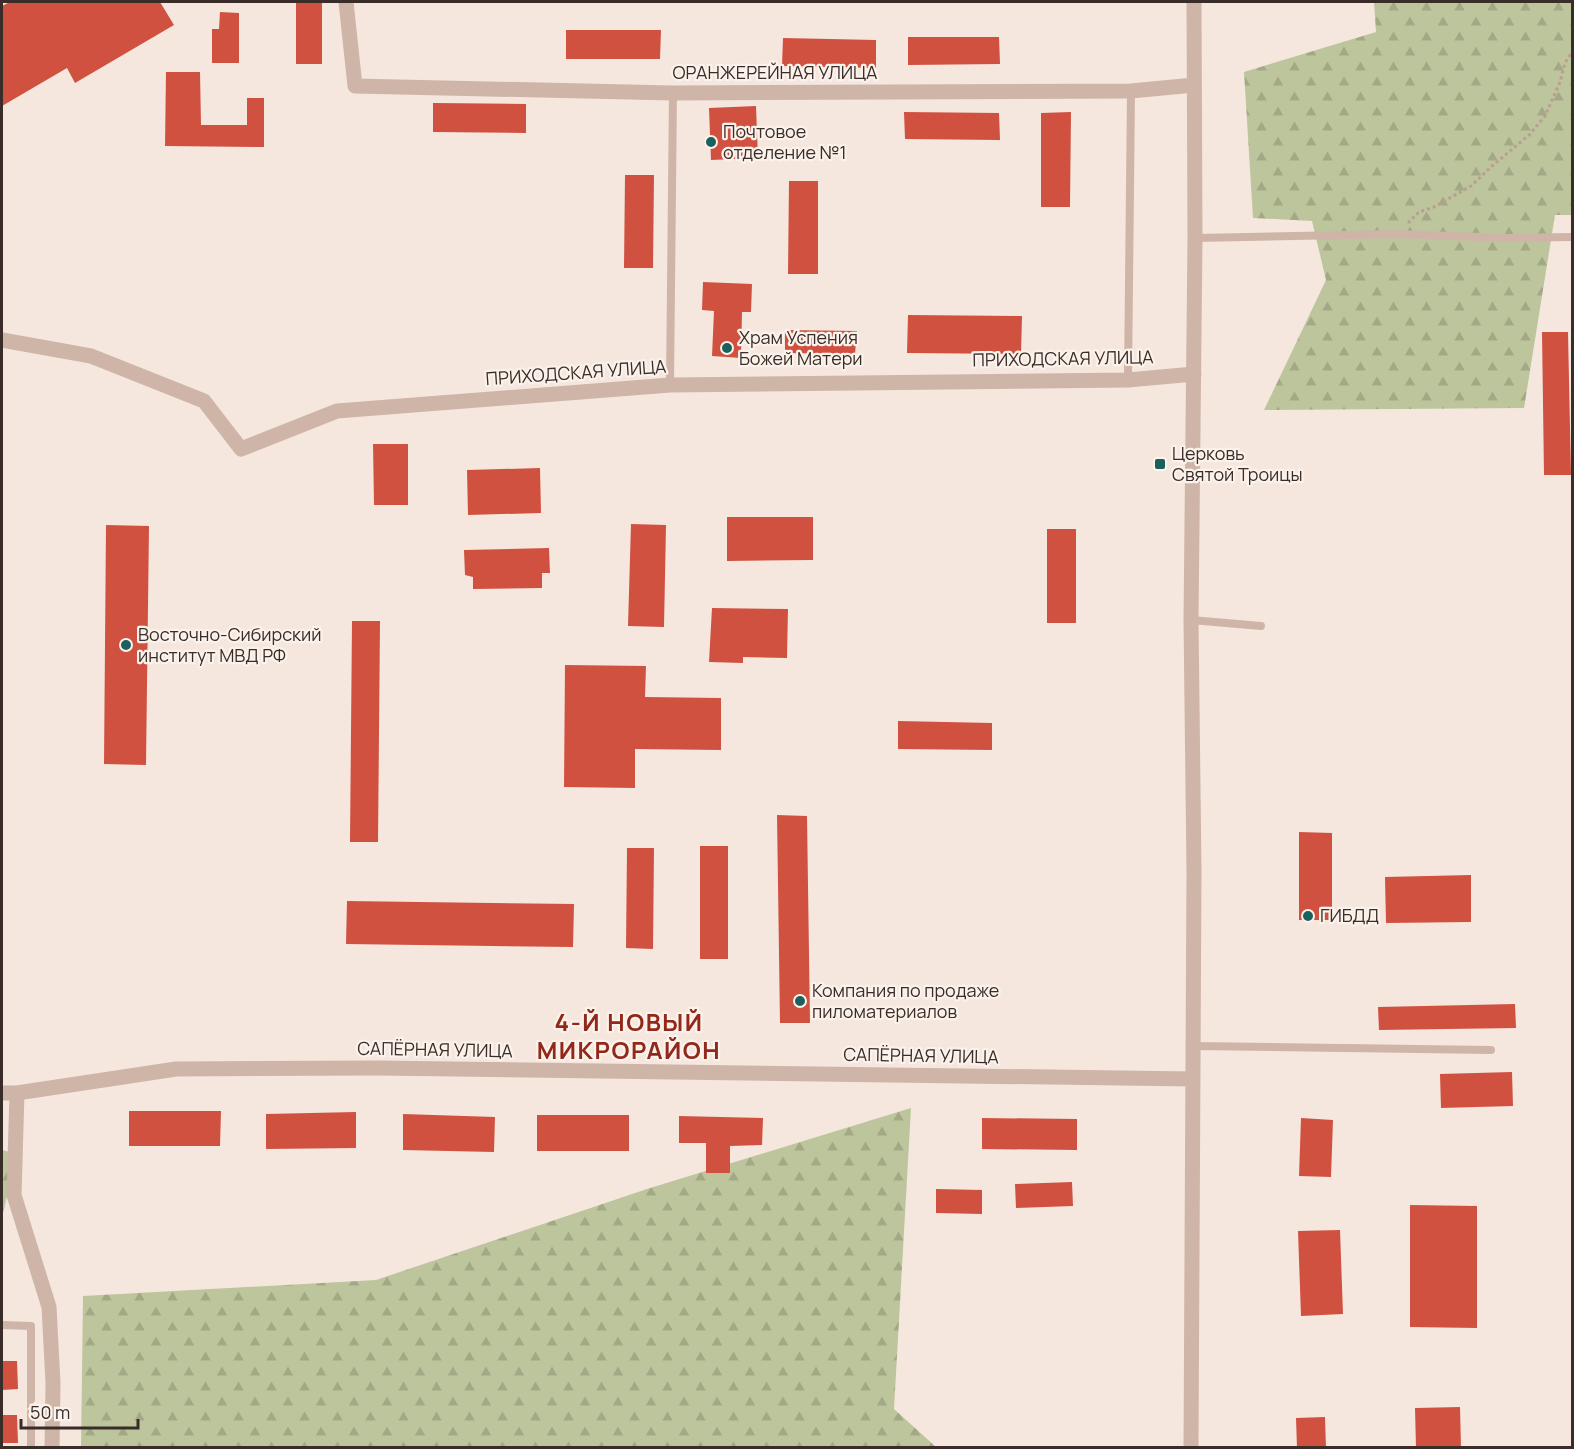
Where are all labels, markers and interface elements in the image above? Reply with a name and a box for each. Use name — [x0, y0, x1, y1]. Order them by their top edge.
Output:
street label: ОРАНЖЕРЕЙНАЯ УЛИЦА — [673, 60, 878, 84]
place label: Почтовое отделение №1 — [723, 119, 846, 164]
marker: Почтовое отделение №1 — [704, 135, 718, 149]
place label: Храм Успения Божей Матери — [739, 325, 863, 370]
marker: Храм Успения Божей Матери — [720, 341, 734, 355]
street label: ПРИХОДСКАЯ УЛИЦА — [972, 344, 1154, 372]
street label: ПРИХОДСКАЯ УЛИЦА — [485, 354, 668, 390]
place label: Церковь Святой Троицы — [1172, 441, 1302, 486]
marker: Церковь Святой Троицы — [1153, 457, 1167, 471]
place label: Восточно-Сибирский институт МВД РФ — [138, 622, 322, 667]
marker: Восточно-Сибирский институт МВД РФ — [119, 638, 133, 652]
place label: ГИБДД — [1320, 903, 1379, 927]
marker: ГИБДД — [1301, 909, 1315, 923]
place label: Компания по продаже пиломатериалов — [812, 978, 999, 1023]
marker: Компания по продаже пиломатериалов — [793, 994, 807, 1008]
district label: 4-Й НОВЫЙ МИКРОРАЙОН — [537, 1005, 721, 1066]
street label: САПЁРНАЯ УЛИЦА — [357, 1036, 513, 1062]
street label: САПЁРНАЯ УЛИЦА — [843, 1042, 999, 1068]
scale bar — [21, 1392, 138, 1430]
text: 50 m — [30, 1400, 70, 1424]

